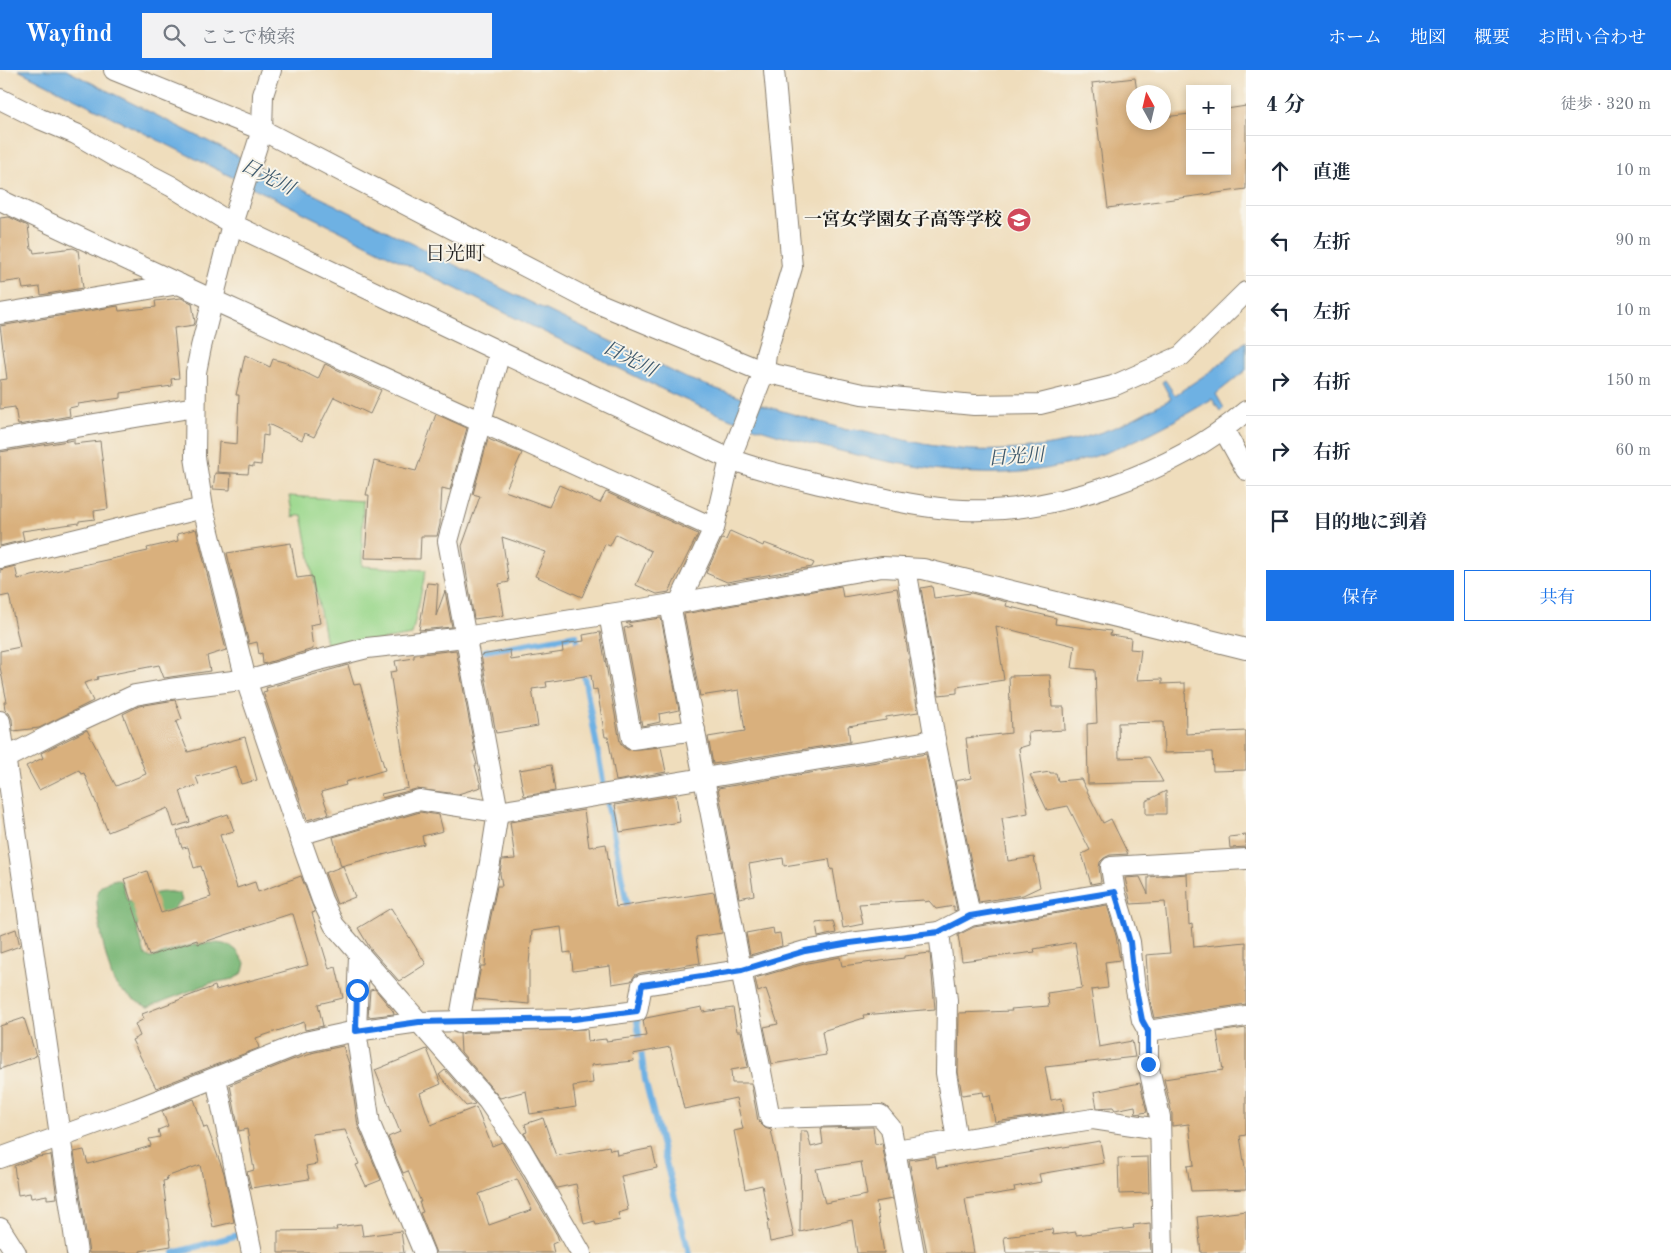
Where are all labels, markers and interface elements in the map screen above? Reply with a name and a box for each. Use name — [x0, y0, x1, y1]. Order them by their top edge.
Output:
search box — [142, 13, 492, 58]
icon: search — [160, 21, 188, 49]
text: Wayfind — [25, 23, 112, 47]
text: ここで検索 — [200, 29, 295, 48]
text: ホーム — [1328, 29, 1382, 47]
text: 地図 — [1410, 29, 1446, 47]
text: 概要 — [1474, 29, 1510, 47]
text: お問い合わせ — [1538, 29, 1646, 47]
north arrow — [1126, 85, 1171, 130]
map controls — [1186, 85, 1231, 175]
button: + — [1186, 85, 1231, 130]
text: 4 分 — [1266, 95, 1305, 116]
text: 徒歩 · 320 m — [1561, 97, 1651, 113]
button: − — [1186, 130, 1231, 175]
water label: 日光川 — [237, 155, 299, 200]
icon: ahead — [1266, 157, 1294, 185]
text: 10 m — [1615, 163, 1651, 179]
text: 直進 — [1313, 164, 1351, 183]
school or university icon: 一宮女学園女子高等学校 — [1006, 207, 1032, 233]
place label: 一宮女学園女子高等学校 — [804, 209, 1002, 229]
icon: left — [1266, 227, 1294, 255]
text: 90 m — [1615, 233, 1651, 249]
text: 左折 — [1313, 234, 1351, 253]
district label: 日光町 — [425, 243, 485, 265]
icon: left — [1266, 297, 1294, 325]
text: 10 m — [1615, 303, 1651, 319]
text: 左折 — [1313, 304, 1351, 323]
water label: 日光川 — [599, 337, 661, 382]
icon: right — [1266, 367, 1294, 395]
text: 150 m — [1606, 373, 1651, 389]
text: 右折 — [1313, 374, 1351, 393]
icon: right — [1266, 437, 1294, 465]
text: 60 m — [1615, 443, 1651, 459]
water label: 日光川 — [987, 444, 1047, 469]
text: 右折 — [1313, 444, 1351, 463]
icon: arrive — [1266, 507, 1294, 535]
text: 目的地に到着 — [1313, 514, 1427, 533]
button: 保存 — [1266, 570, 1454, 621]
button: 共有 — [1464, 570, 1651, 621]
route start — [346, 979, 369, 1002]
route end — [1137, 1053, 1160, 1076]

